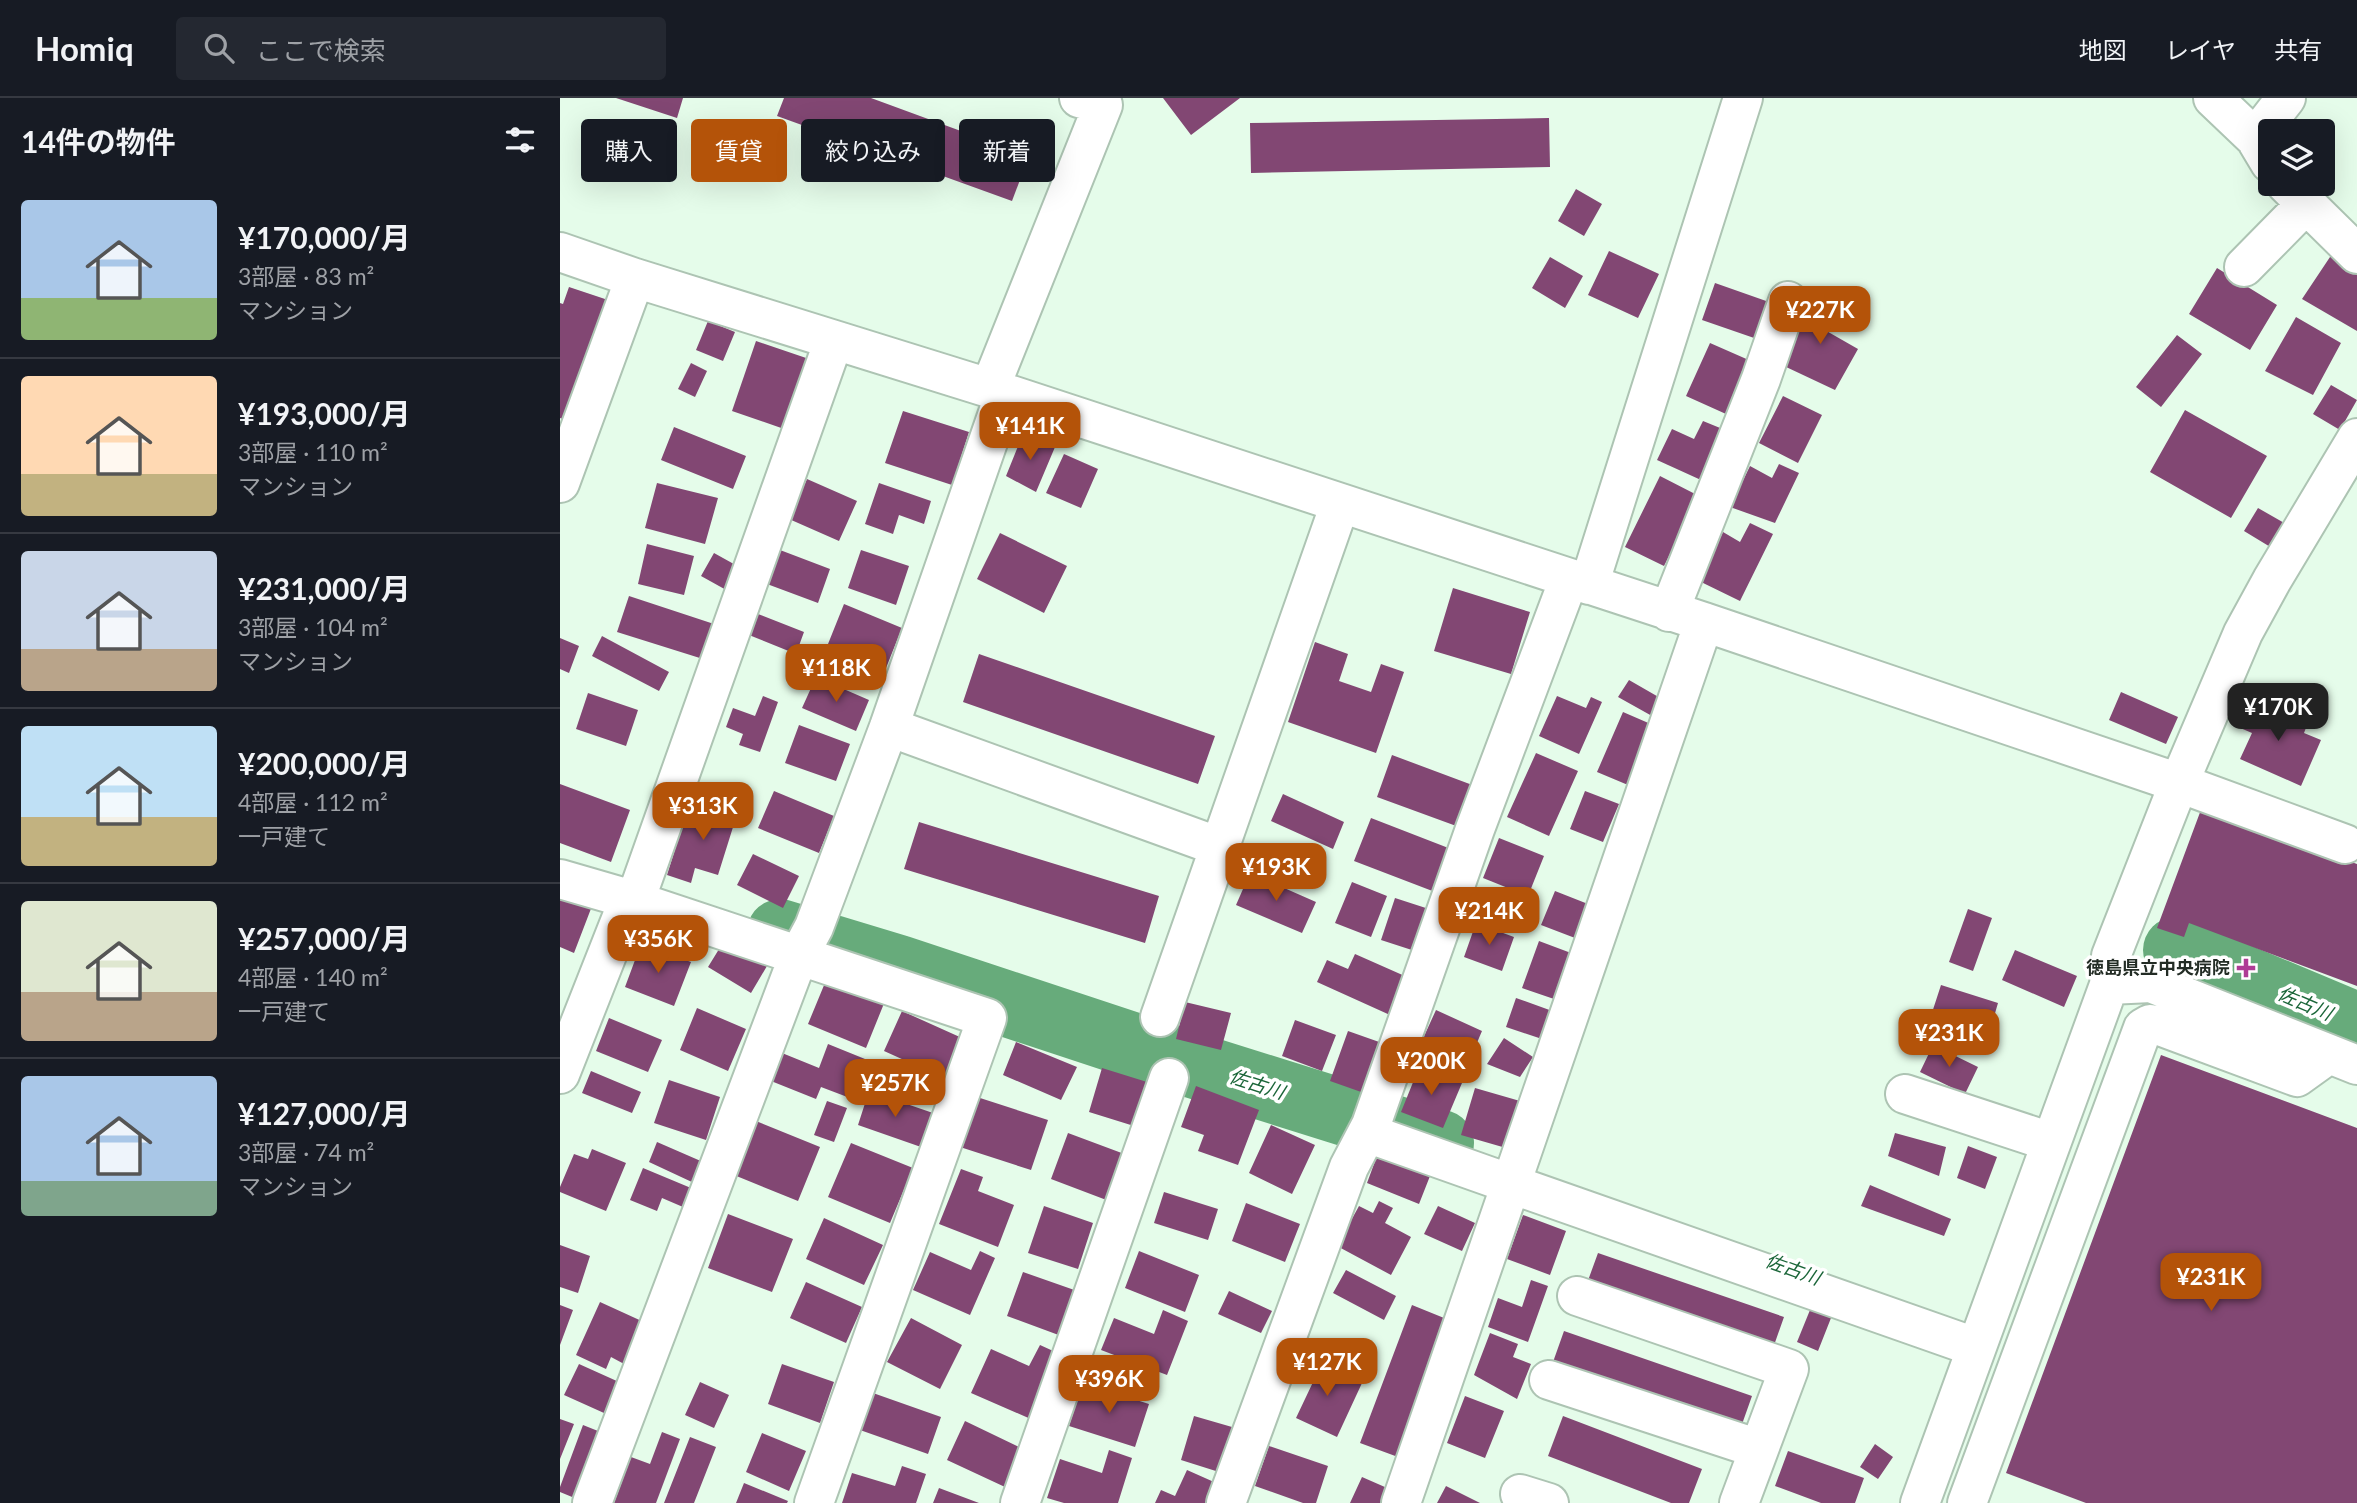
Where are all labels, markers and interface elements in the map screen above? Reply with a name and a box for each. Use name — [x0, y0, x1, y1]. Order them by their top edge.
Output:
search box — [176, 17, 666, 80]
text: Homiq — [35, 28, 134, 68]
icon: search — [200, 29, 238, 67]
text: ここで検索 — [256, 34, 386, 66]
text: 地図 — [2079, 35, 2127, 64]
text: レイヤ — [2165, 35, 2236, 64]
text: 共有 — [2274, 35, 2322, 64]
chip: 購入 — [581, 119, 677, 182]
chip: 賃貸 — [691, 119, 787, 182]
chip: 絞り込み — [801, 119, 945, 182]
chip: 新着 — [959, 119, 1055, 182]
map controls — [2258, 119, 2335, 196]
button: layers — [2258, 119, 2335, 196]
icon: filters — [501, 121, 539, 159]
text: 14件の物件 — [21, 123, 176, 159]
text: ¥170,000/月 — [238, 219, 411, 255]
icon: home — [77, 228, 161, 312]
text: 3部屋 · 83 m² — [238, 262, 374, 290]
pin: ¥227K — [1771, 286, 1869, 346]
text: ¥227K — [1785, 295, 1855, 323]
text: マンション — [238, 296, 353, 324]
text: ¥193,000/月 — [238, 395, 411, 431]
pin: ¥141K — [981, 402, 1079, 462]
icon: home — [77, 404, 161, 488]
text: ¥141K — [995, 411, 1065, 439]
text: 3部屋 · 110 m² — [238, 438, 388, 466]
text: マンション — [238, 472, 353, 500]
text: ¥231,000/月 — [238, 570, 411, 606]
icon: home — [77, 579, 161, 663]
text: 3部屋 · 104 m² — [238, 613, 388, 641]
pin: ¥118K — [787, 644, 885, 704]
text: マンション — [238, 647, 353, 675]
text: ¥118K — [801, 653, 871, 681]
pin: ¥170K — [2229, 684, 2327, 743]
text: ¥170K — [2243, 692, 2313, 720]
text: ¥200,000/月 — [238, 745, 411, 781]
icon: home — [77, 754, 161, 838]
pin: ¥313K — [654, 782, 752, 842]
text: 4部屋 · 112 m² — [238, 788, 388, 816]
text: ¥313K — [668, 791, 738, 819]
text: 一戸建て — [238, 822, 330, 850]
pin: ¥193K — [1227, 844, 1325, 903]
text: ¥193K — [1241, 852, 1311, 880]
pin: ¥214K — [1440, 888, 1538, 947]
text: ¥214K — [1454, 896, 1524, 924]
pin: ¥356K — [609, 916, 707, 975]
text: ¥257,000/月 — [238, 920, 411, 956]
text: ¥356K — [623, 924, 693, 952]
icon: home — [77, 929, 161, 1013]
place label: 徳島県立中央病院 — [2086, 956, 2230, 978]
marker: 徳島県立中央病院 — [2236, 958, 2256, 978]
text: 4部屋 · 140 m² — [238, 963, 388, 991]
water label: 佐古川 — [2274, 981, 2338, 1025]
text: 一戸建て — [238, 997, 330, 1025]
pin: ¥231K — [1900, 1010, 1998, 1069]
text: ¥231K — [1914, 1018, 1984, 1046]
pin: ¥200K — [1382, 1038, 1480, 1097]
text: ¥200K — [1396, 1046, 1466, 1074]
pin: ¥257K — [846, 1060, 944, 1119]
water label: 佐古川 — [1226, 1064, 1290, 1104]
text: ¥257K — [860, 1068, 930, 1096]
text: ¥127,000/月 — [238, 1095, 411, 1131]
icon: home — [77, 1104, 161, 1188]
text: 3部屋 · 74 m² — [238, 1138, 374, 1166]
text: マンション — [238, 1172, 353, 1200]
water label: 佐古川 — [1762, 1248, 1826, 1290]
pin: ¥231K — [2162, 1254, 2260, 1313]
text: ¥231K — [2176, 1262, 2246, 1290]
pin: ¥127K — [1278, 1338, 1376, 1398]
text: ¥127K — [1292, 1347, 1362, 1375]
pin: ¥396K — [1060, 1356, 1158, 1415]
text: ¥396K — [1074, 1364, 1144, 1392]

